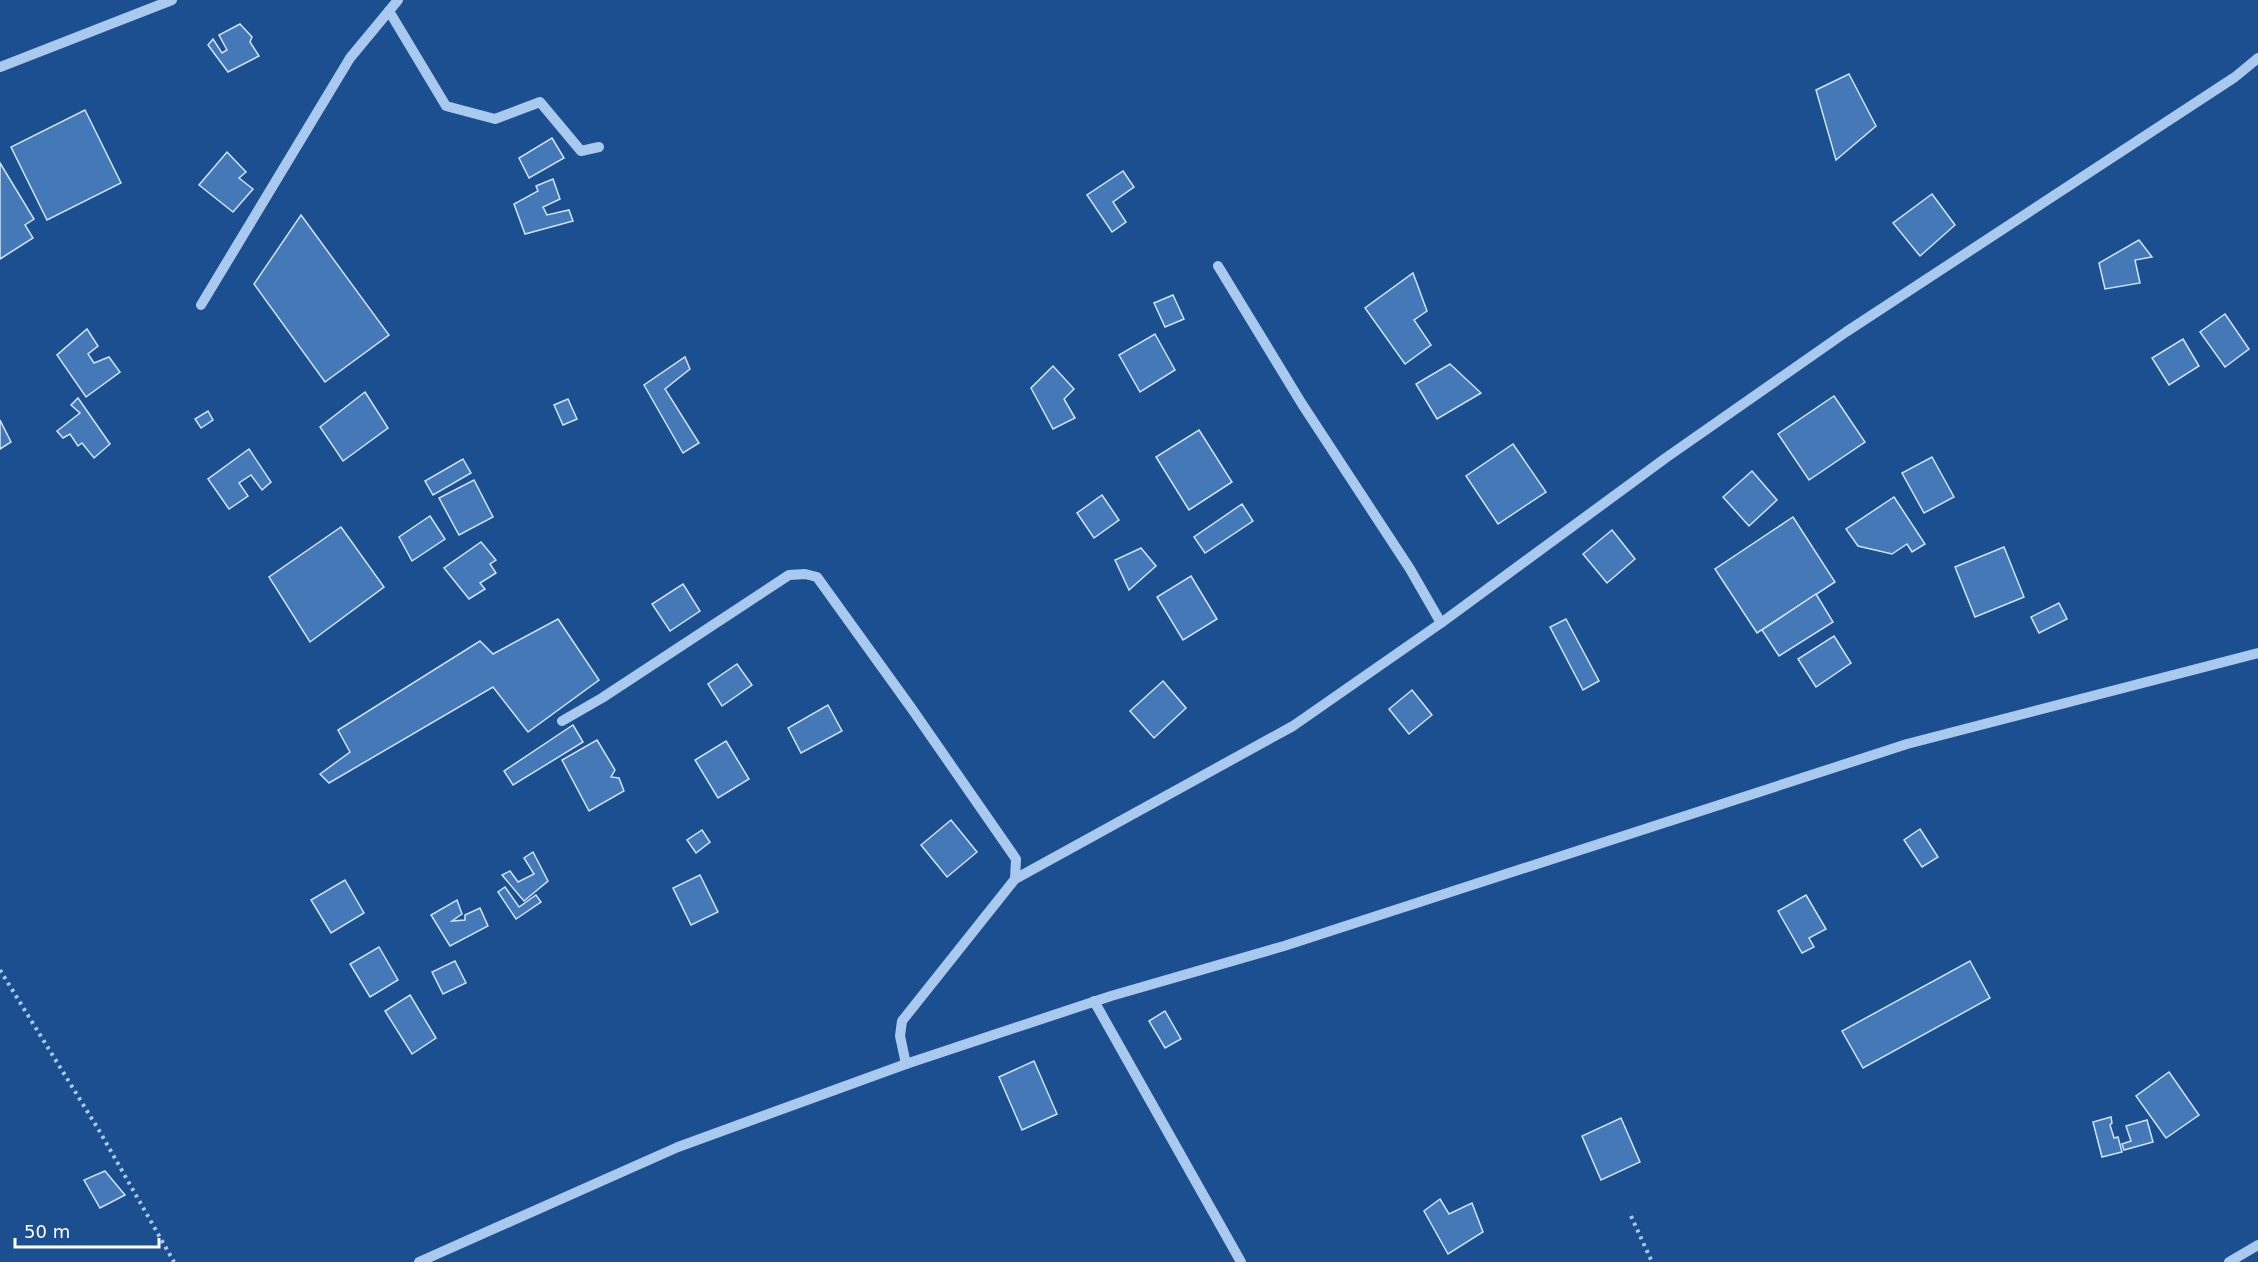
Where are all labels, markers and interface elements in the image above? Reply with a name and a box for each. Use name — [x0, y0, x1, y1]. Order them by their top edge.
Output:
scale bar — [15, 1211, 159, 1249]
text: 50 m — [24, 1221, 70, 1242]

